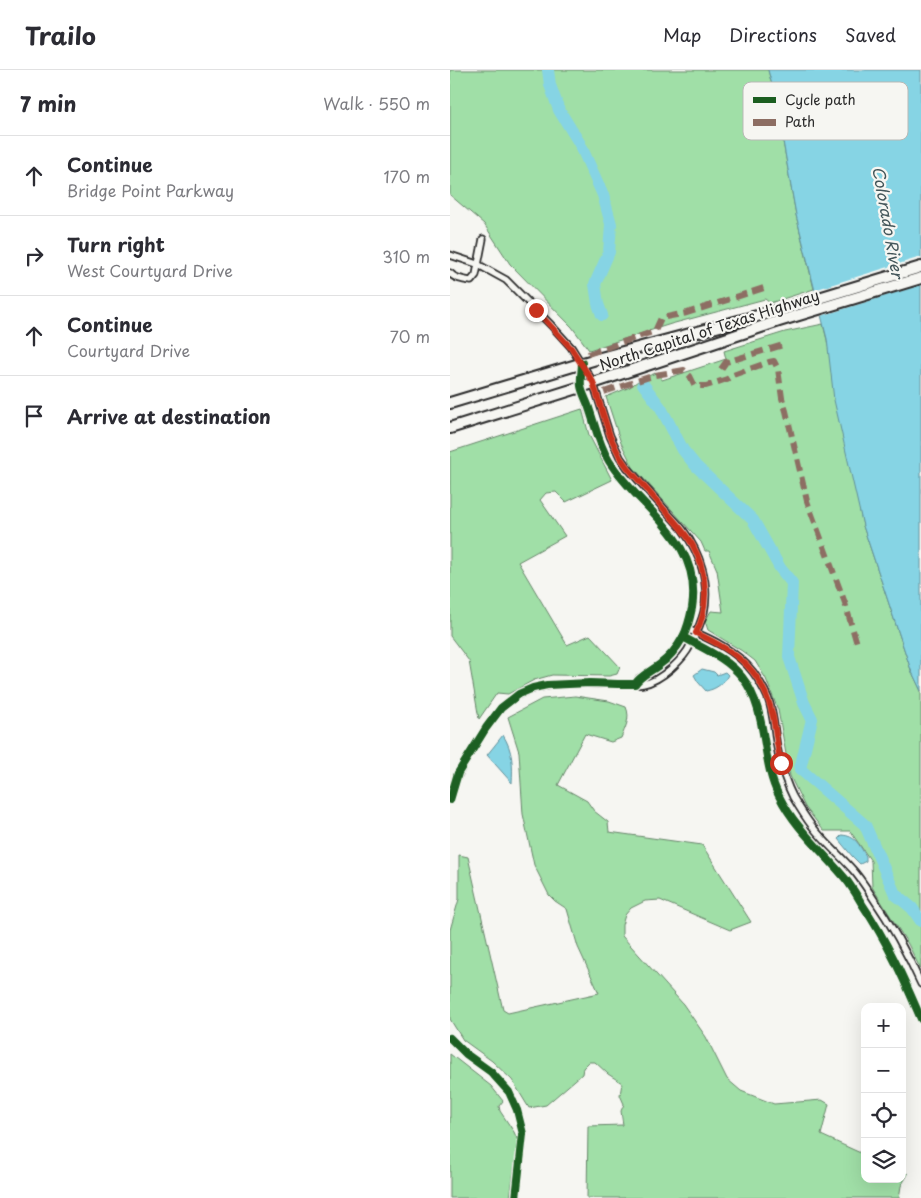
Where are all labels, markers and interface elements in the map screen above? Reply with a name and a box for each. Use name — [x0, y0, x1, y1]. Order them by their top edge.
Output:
text: Trailo — [25, 17, 96, 53]
text: Map — [663, 21, 701, 48]
text: Directions — [729, 21, 817, 48]
text: Saved — [845, 21, 896, 48]
legend — [743, 82, 908, 140]
text: 7 min — [20, 87, 76, 119]
text: Cycle path — [785, 89, 856, 110]
text: Walk · 550 m — [323, 91, 430, 115]
text: Path — [785, 111, 815, 132]
text: Continue — [67, 150, 153, 178]
icon: ahead — [20, 162, 48, 190]
text: 170 m — [384, 164, 430, 188]
water label: Colorado River — [867, 164, 911, 282]
text: Bridge Point Parkway — [67, 178, 234, 202]
text: Turn right — [67, 230, 165, 258]
icon: right — [20, 242, 48, 270]
text: 310 m — [382, 244, 430, 268]
text: West Courtyard Drive — [67, 258, 233, 282]
street label: North Capital of Texas Highway — [596, 283, 822, 375]
route end — [525, 299, 548, 322]
text: Continue — [67, 310, 153, 338]
icon: ahead — [20, 322, 48, 350]
text: 70 m — [390, 324, 430, 348]
text: Courtyard Drive — [67, 338, 190, 362]
icon: arrive — [20, 402, 48, 430]
text: Arrive at destination — [67, 402, 271, 430]
route start — [770, 752, 793, 775]
map controls — [861, 1003, 906, 1183]
button: + — [861, 1003, 906, 1048]
button: − — [861, 1048, 906, 1093]
button: locate — [861, 1093, 906, 1138]
button: layers — [861, 1138, 906, 1183]

